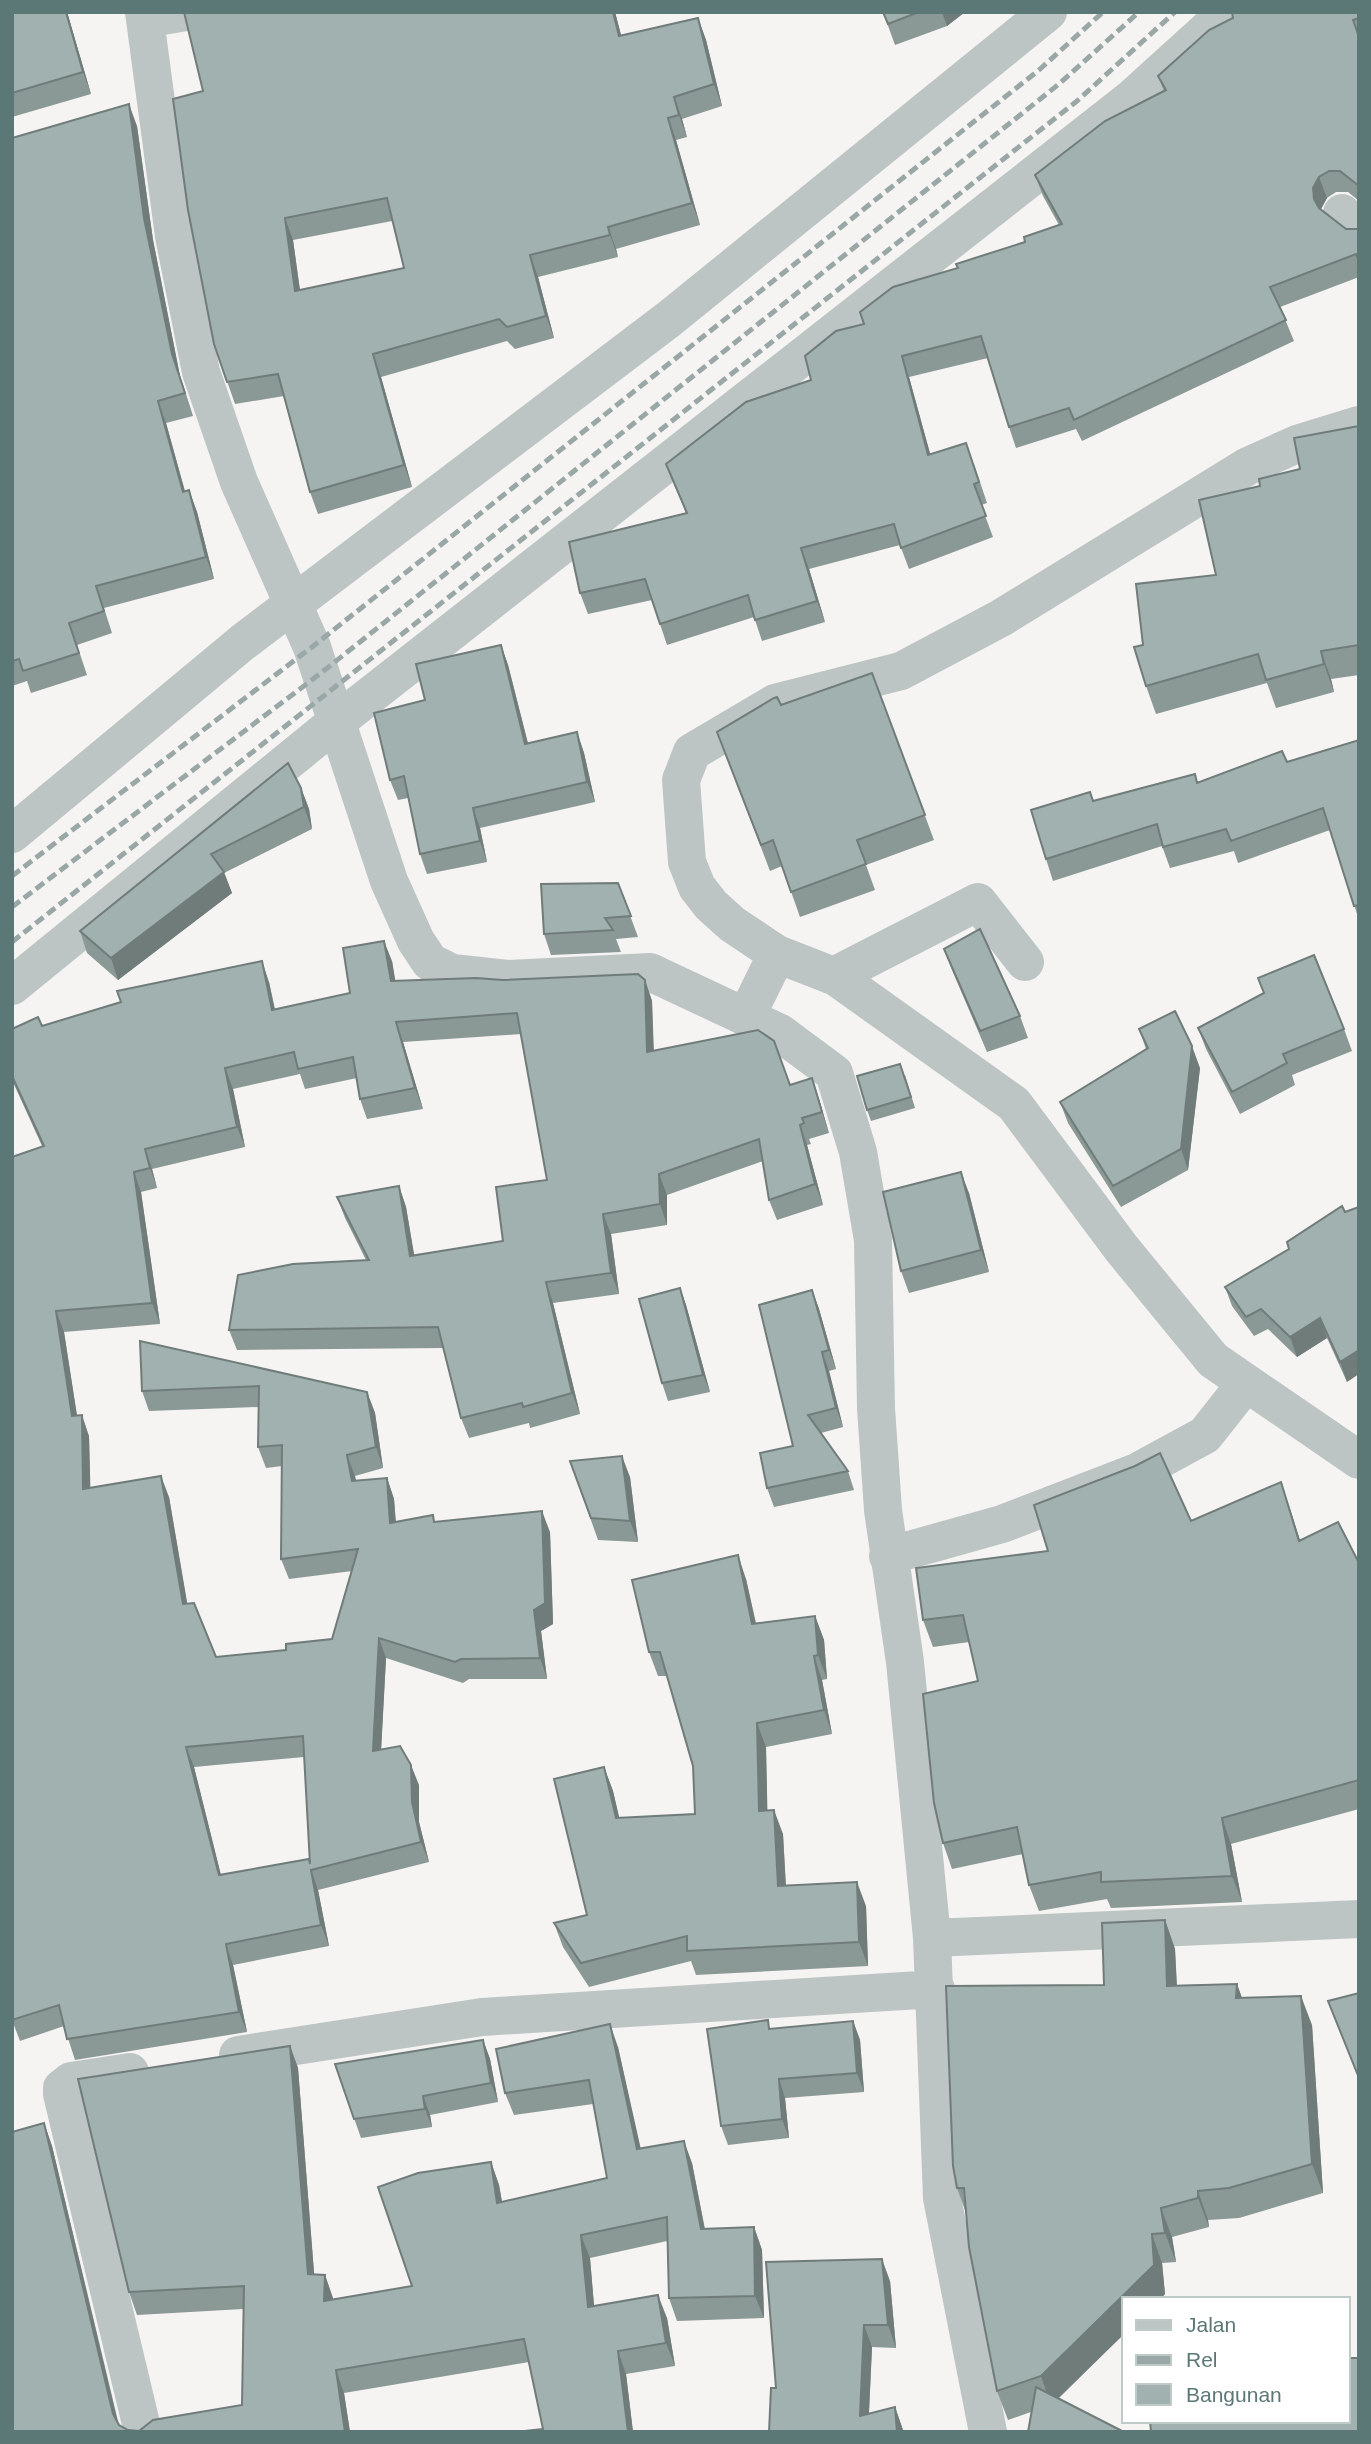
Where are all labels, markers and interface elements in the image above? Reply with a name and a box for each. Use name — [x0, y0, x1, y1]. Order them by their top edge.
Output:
legend — [1122, 2297, 1350, 2423]
text: Jalan — [1186, 2313, 1236, 2336]
text: Rel — [1186, 2348, 1218, 2371]
text: Bangunan — [1186, 2383, 1282, 2406]

